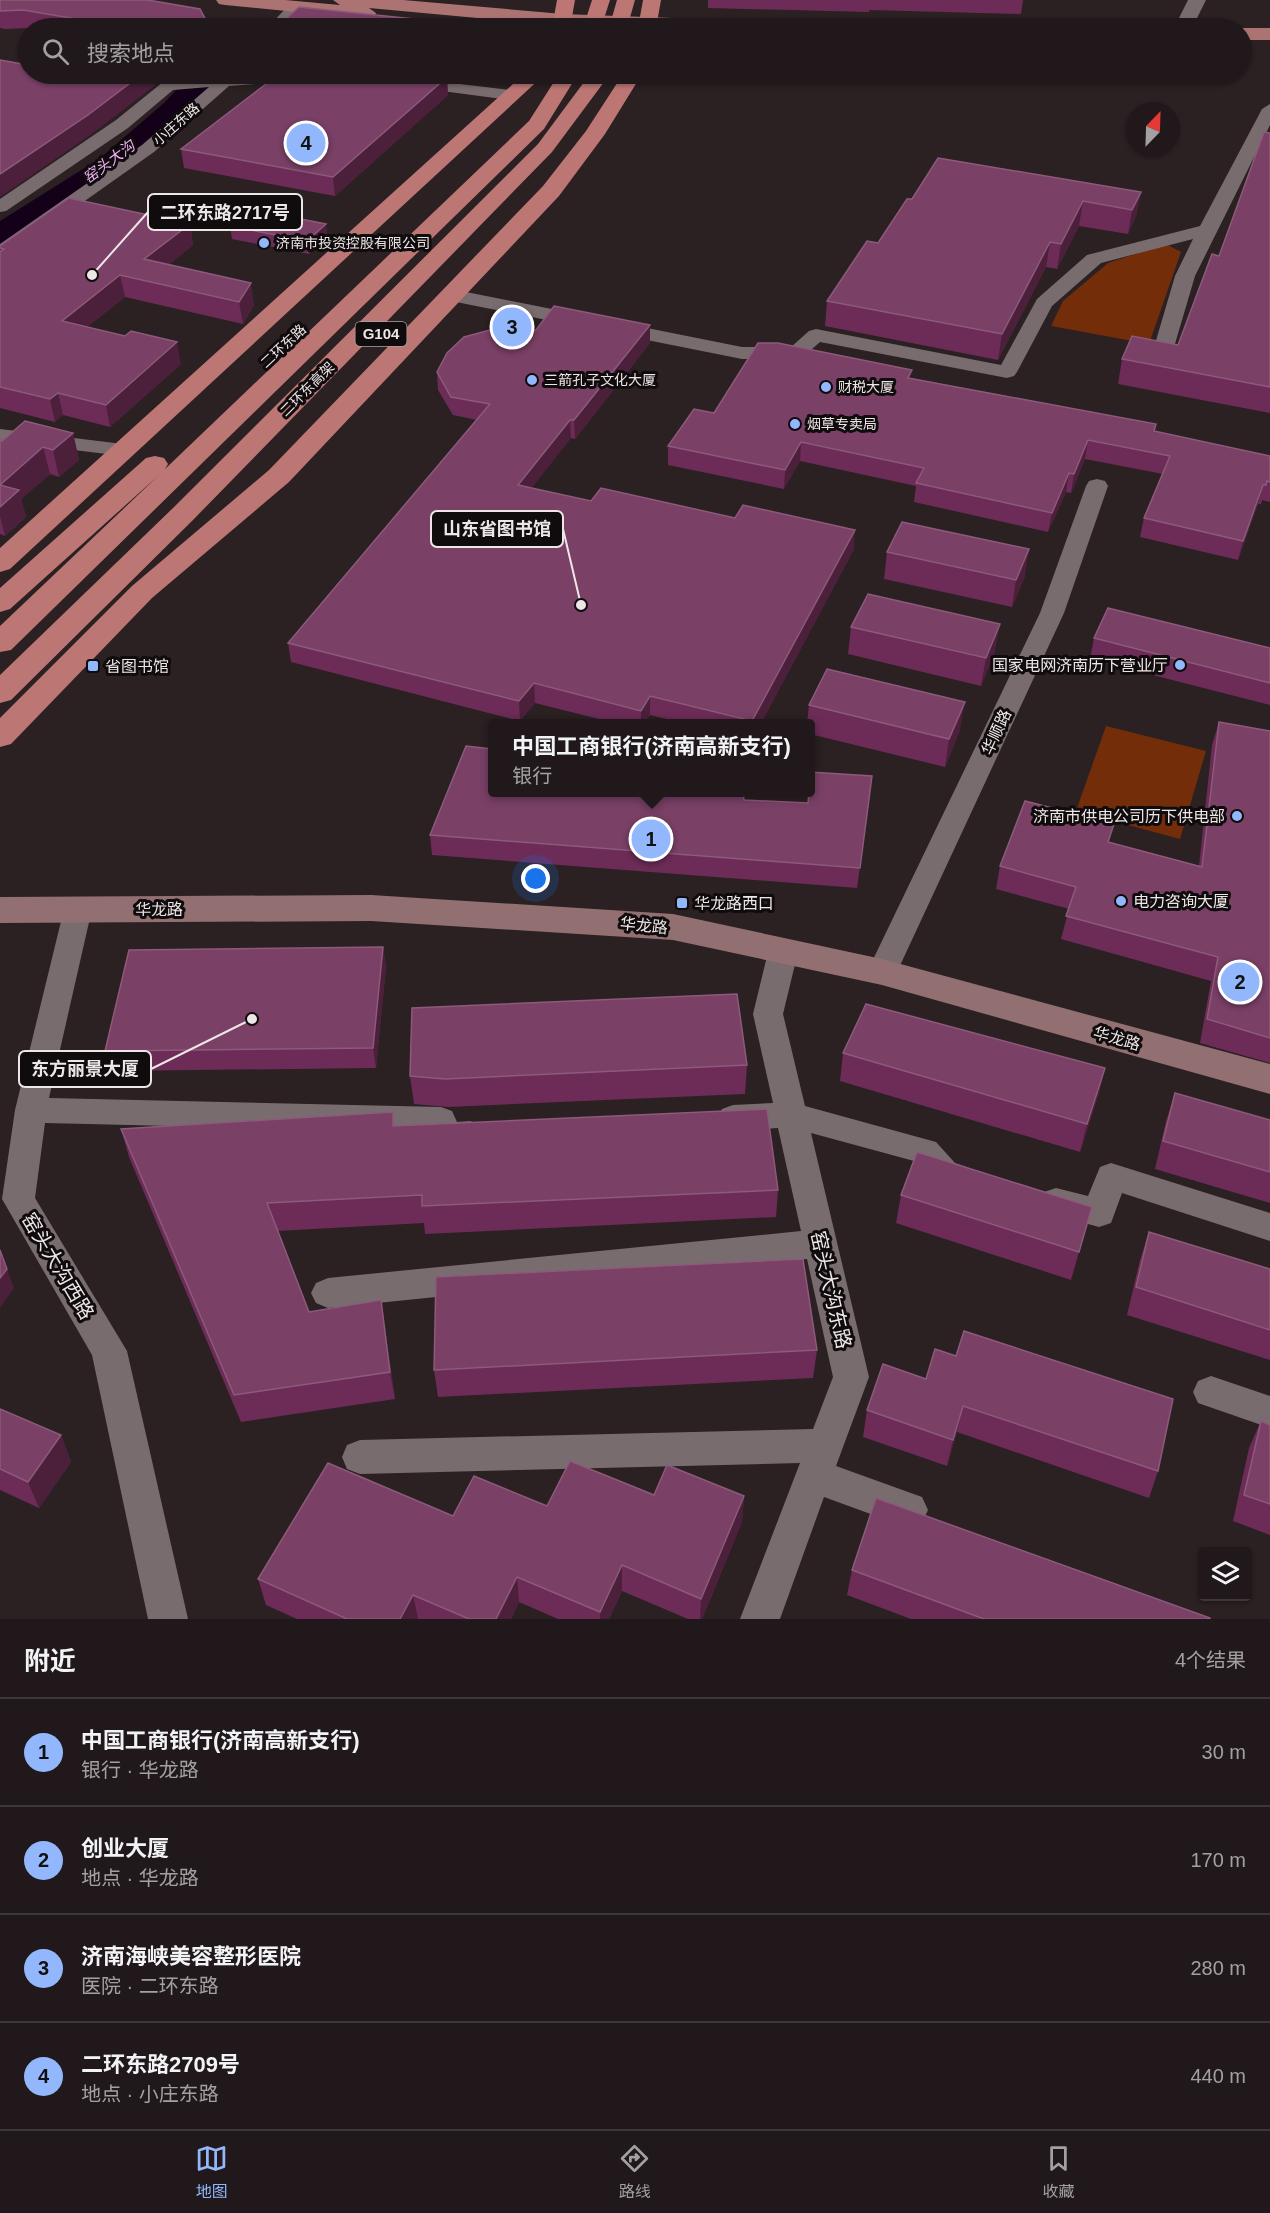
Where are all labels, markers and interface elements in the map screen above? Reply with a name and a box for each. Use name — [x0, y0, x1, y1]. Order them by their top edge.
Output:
search box — [18, 18, 1252, 84]
icon: search — [39, 35, 72, 68]
text: 搜索地点 — [87, 41, 175, 66]
street label: 小庄东路 — [150, 100, 202, 148]
north arrow — [1126, 102, 1180, 156]
pin: 4 — [286, 120, 326, 166]
water label: 窑头大沟 — [80, 136, 139, 186]
callout: 二环东路2717号 — [148, 194, 302, 230]
text: 二环东路2717号 — [160, 203, 290, 223]
place label: 济南市投资控股有限公司 — [276, 235, 430, 251]
marker: 济南市投资控股有限公司 — [257, 236, 271, 250]
pin: 3 — [492, 304, 532, 350]
street label: 二环东路 — [257, 321, 309, 371]
road number: G104 — [356, 322, 406, 346]
street label: 二环东高架 — [277, 359, 337, 419]
place label: 三箭孔子文化大厦 — [544, 372, 656, 388]
marker: 三箭孔子文化大厦 — [525, 373, 539, 387]
place label: 财税大厦 — [838, 379, 894, 395]
marker: 财税大厦 — [819, 380, 833, 394]
place label: 烟草专卖局 — [807, 416, 877, 432]
marker: 烟草专卖局 — [788, 417, 802, 431]
callout: 山东省图书馆 — [431, 511, 563, 547]
text: 山东省图书馆 — [443, 519, 551, 539]
place label: 国家电网济南历下营业厅 — [992, 657, 1168, 674]
place label: 省图书馆 — [105, 658, 169, 675]
marker: 国家电网济南历下营业厅 — [1173, 658, 1187, 672]
marker: 省图书馆 — [86, 659, 100, 673]
street label: 华顺路 — [979, 707, 1014, 758]
popup — [488, 719, 815, 797]
text: 中国工商银行(济南高新支行) — [512, 734, 791, 759]
text: 银行 — [512, 765, 552, 787]
place label: 济南市供电公司历下供电部 — [1033, 808, 1225, 825]
marker: 济南市供电公司历下供电部 — [1230, 809, 1244, 823]
pin: 1 — [632, 816, 670, 862]
your location — [521, 864, 550, 893]
place label: 电力咨询大厦 — [1133, 893, 1229, 910]
marker: 电力咨询大厦 — [1114, 894, 1128, 908]
place label: 华龙路西口 — [694, 895, 774, 912]
marker: 华龙路西口 — [675, 896, 689, 910]
street label: 华龙路 — [135, 901, 183, 918]
street label: 华龙路 — [619, 915, 669, 936]
pin: 2 — [1220, 960, 1260, 1004]
street label: 华龙路 — [1091, 1024, 1142, 1053]
callout: 东方丽景大厦 — [19, 1051, 151, 1087]
text: 东方丽景大厦 — [31, 1059, 139, 1079]
street label: 窑头大沟西路 — [18, 1209, 98, 1323]
street label: 窑头大沟东路 — [807, 1229, 855, 1351]
map controls — [1198, 1547, 1252, 1601]
button: layers — [1198, 1547, 1252, 1601]
text: 附近 — [24, 1646, 76, 1676]
text: 4个结果 — [1175, 1649, 1246, 1671]
text: 中国工商银行(济南高新支行) — [81, 1728, 360, 1753]
text: 1 — [38, 1741, 49, 1763]
text: 30 m — [1202, 1741, 1246, 1763]
text: 银行 · 华龙路 — [81, 1759, 199, 1781]
text: 创业大厦 — [81, 1836, 169, 1861]
text: 2 — [38, 1849, 49, 1871]
text: 170 m — [1190, 1849, 1246, 1871]
text: 地点 · 华龙路 — [81, 1867, 199, 1889]
text: 济南海峡美容整形医院 — [81, 1944, 301, 1969]
text: 3 — [38, 1957, 49, 1979]
text: 280 m — [1190, 1957, 1246, 1979]
text: 医院 · 二环东路 — [81, 1975, 219, 1997]
text: 二环东路2709号 — [81, 2052, 240, 2077]
text: 4 — [38, 2065, 49, 2087]
text: 440 m — [1190, 2065, 1246, 2087]
text: 地点 · 小庄东路 — [81, 2083, 219, 2105]
tab: 地图 — [195, 2142, 228, 2202]
tab: 路线 — [618, 2142, 651, 2202]
tab: 收藏 — [1042, 2142, 1075, 2202]

